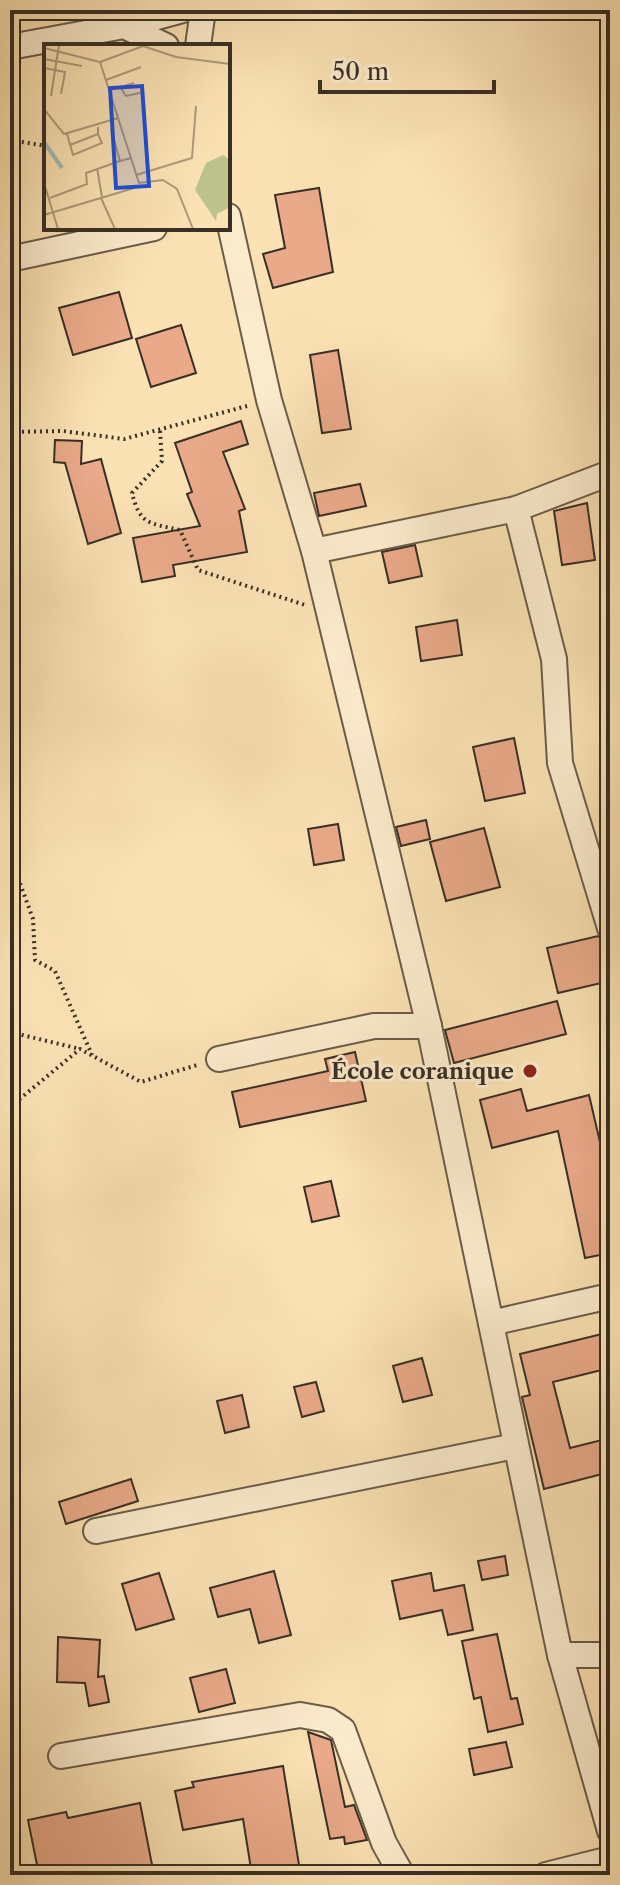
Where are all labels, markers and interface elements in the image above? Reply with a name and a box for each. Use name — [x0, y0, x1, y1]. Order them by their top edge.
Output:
inset map — [44, 44, 230, 230]
scale bar — [320, 44, 494, 94]
text: 50 m — [332, 57, 389, 86]
place label: École coranique — [331, 1057, 514, 1085]
marker: École coranique — [521, 1062, 539, 1080]

